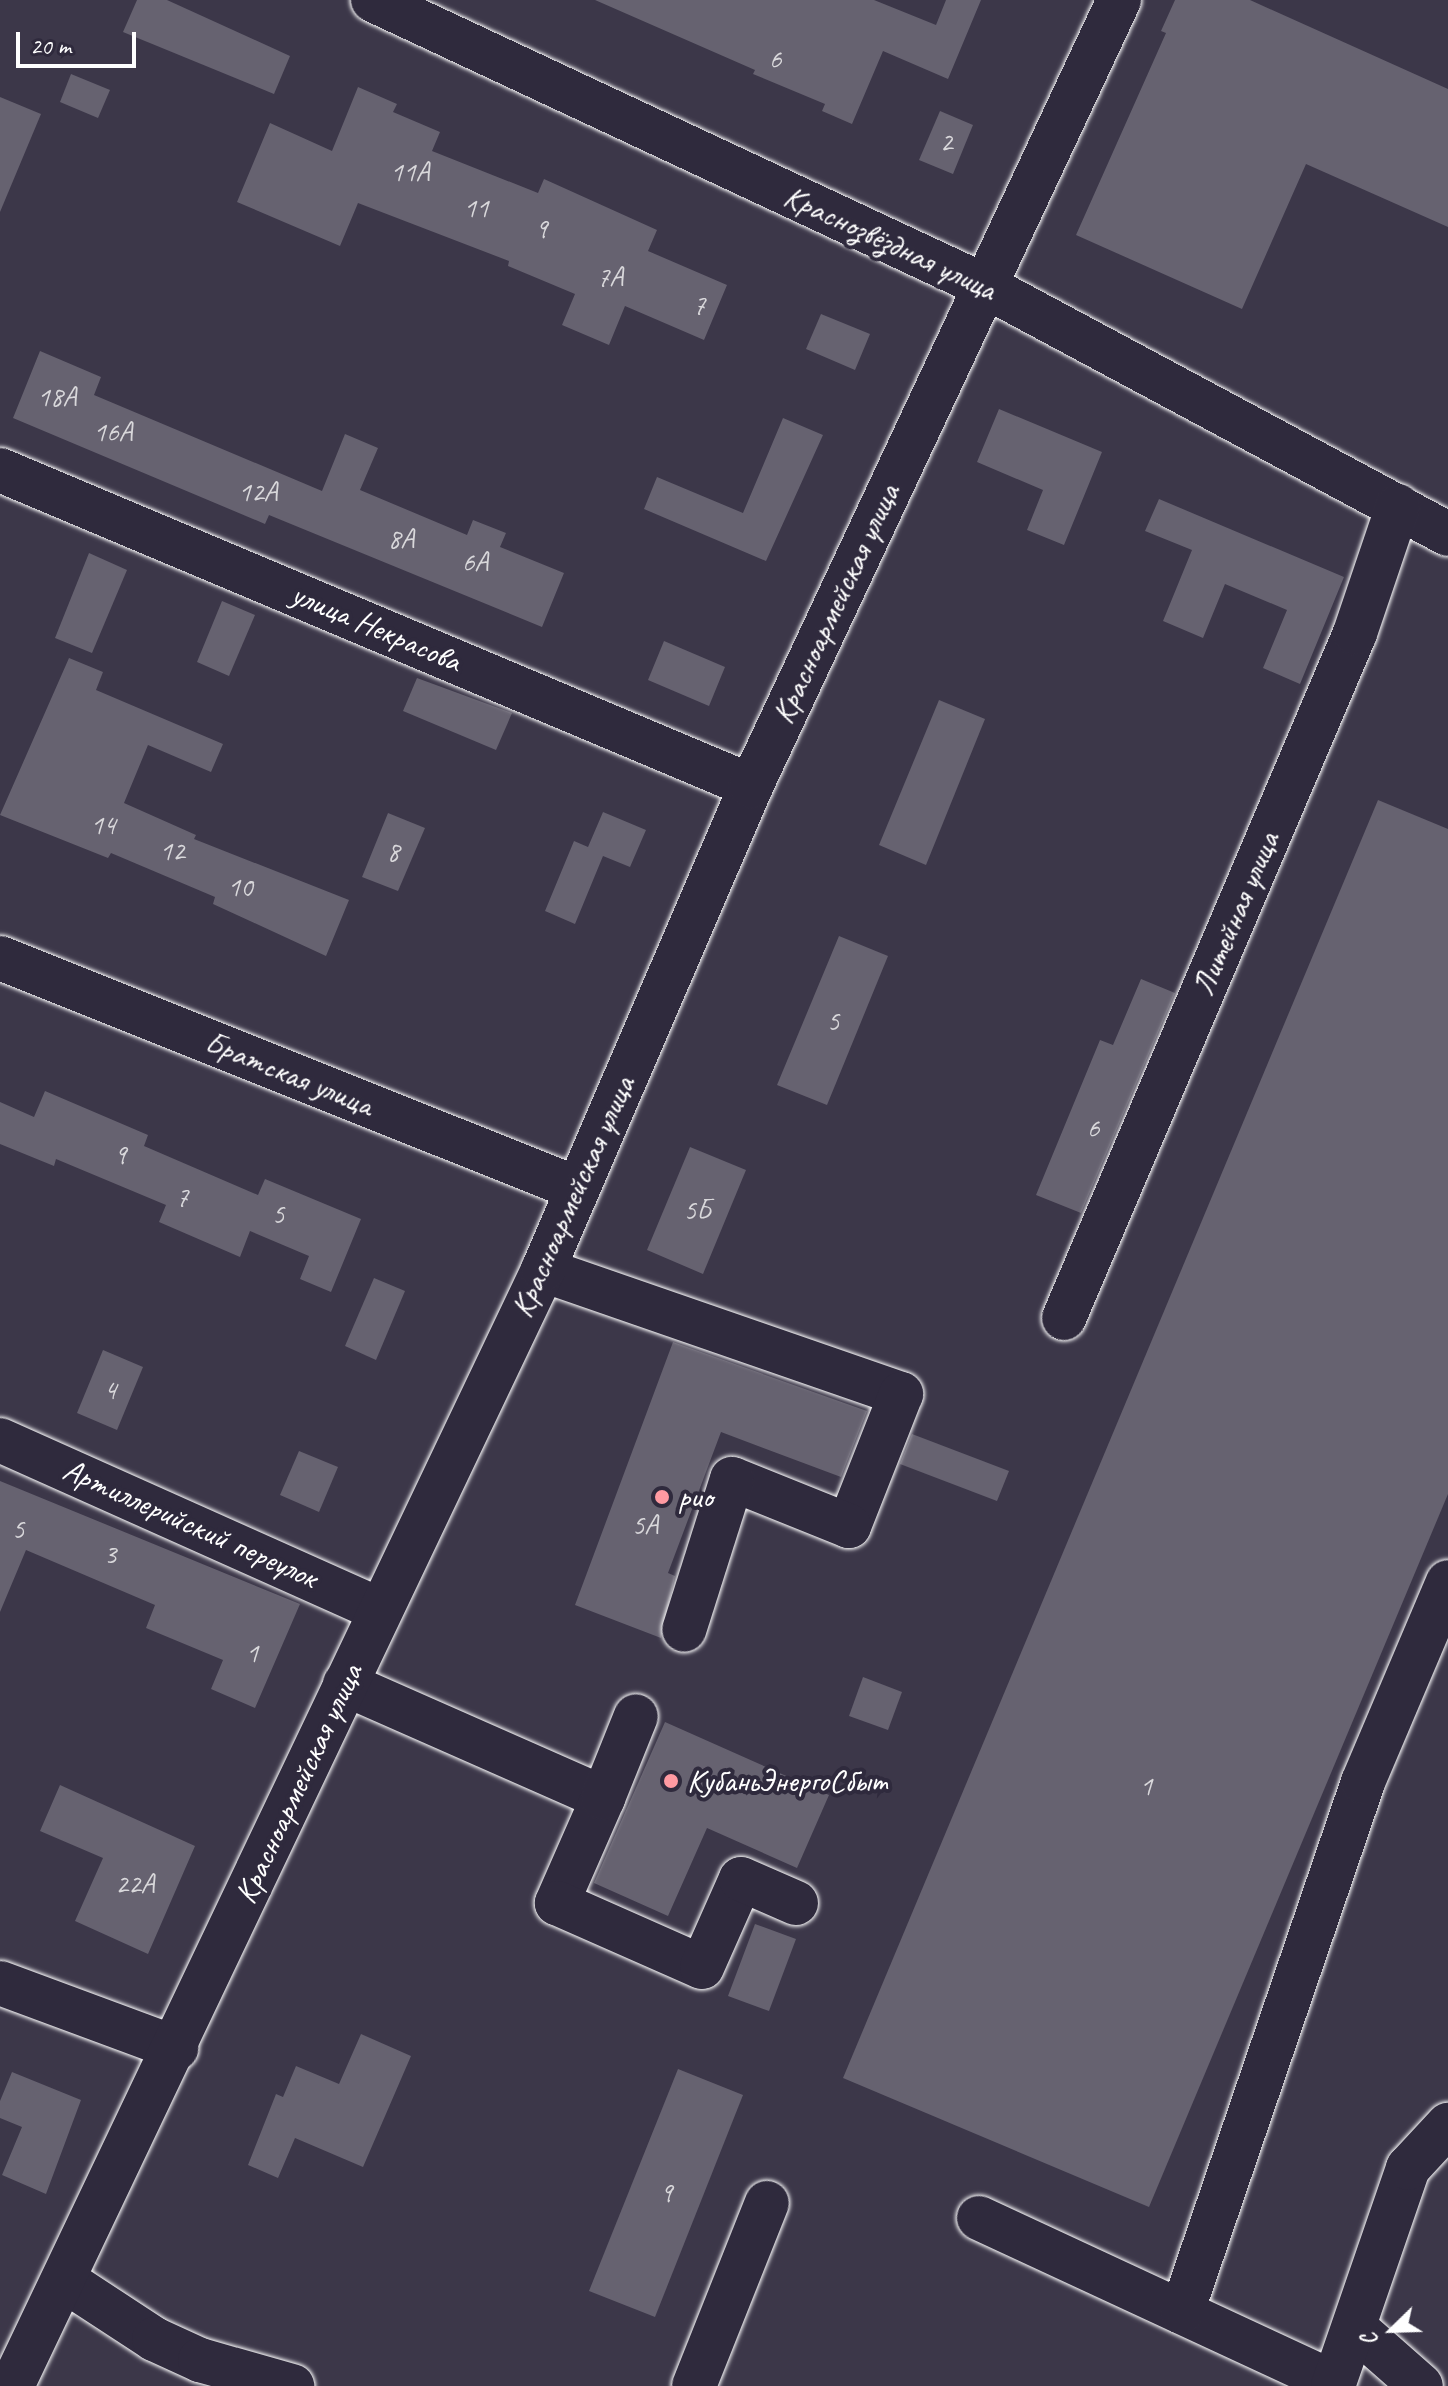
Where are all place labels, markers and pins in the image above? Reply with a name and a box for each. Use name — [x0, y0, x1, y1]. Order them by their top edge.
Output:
place label: рио — [678, 1478, 713, 1516]
marker: рио — [653, 1488, 671, 1506]
place label: КубаньЭнергоСбыт — [687, 1762, 887, 1800]
marker: КубаньЭнергоСбыт — [662, 1772, 680, 1790]

